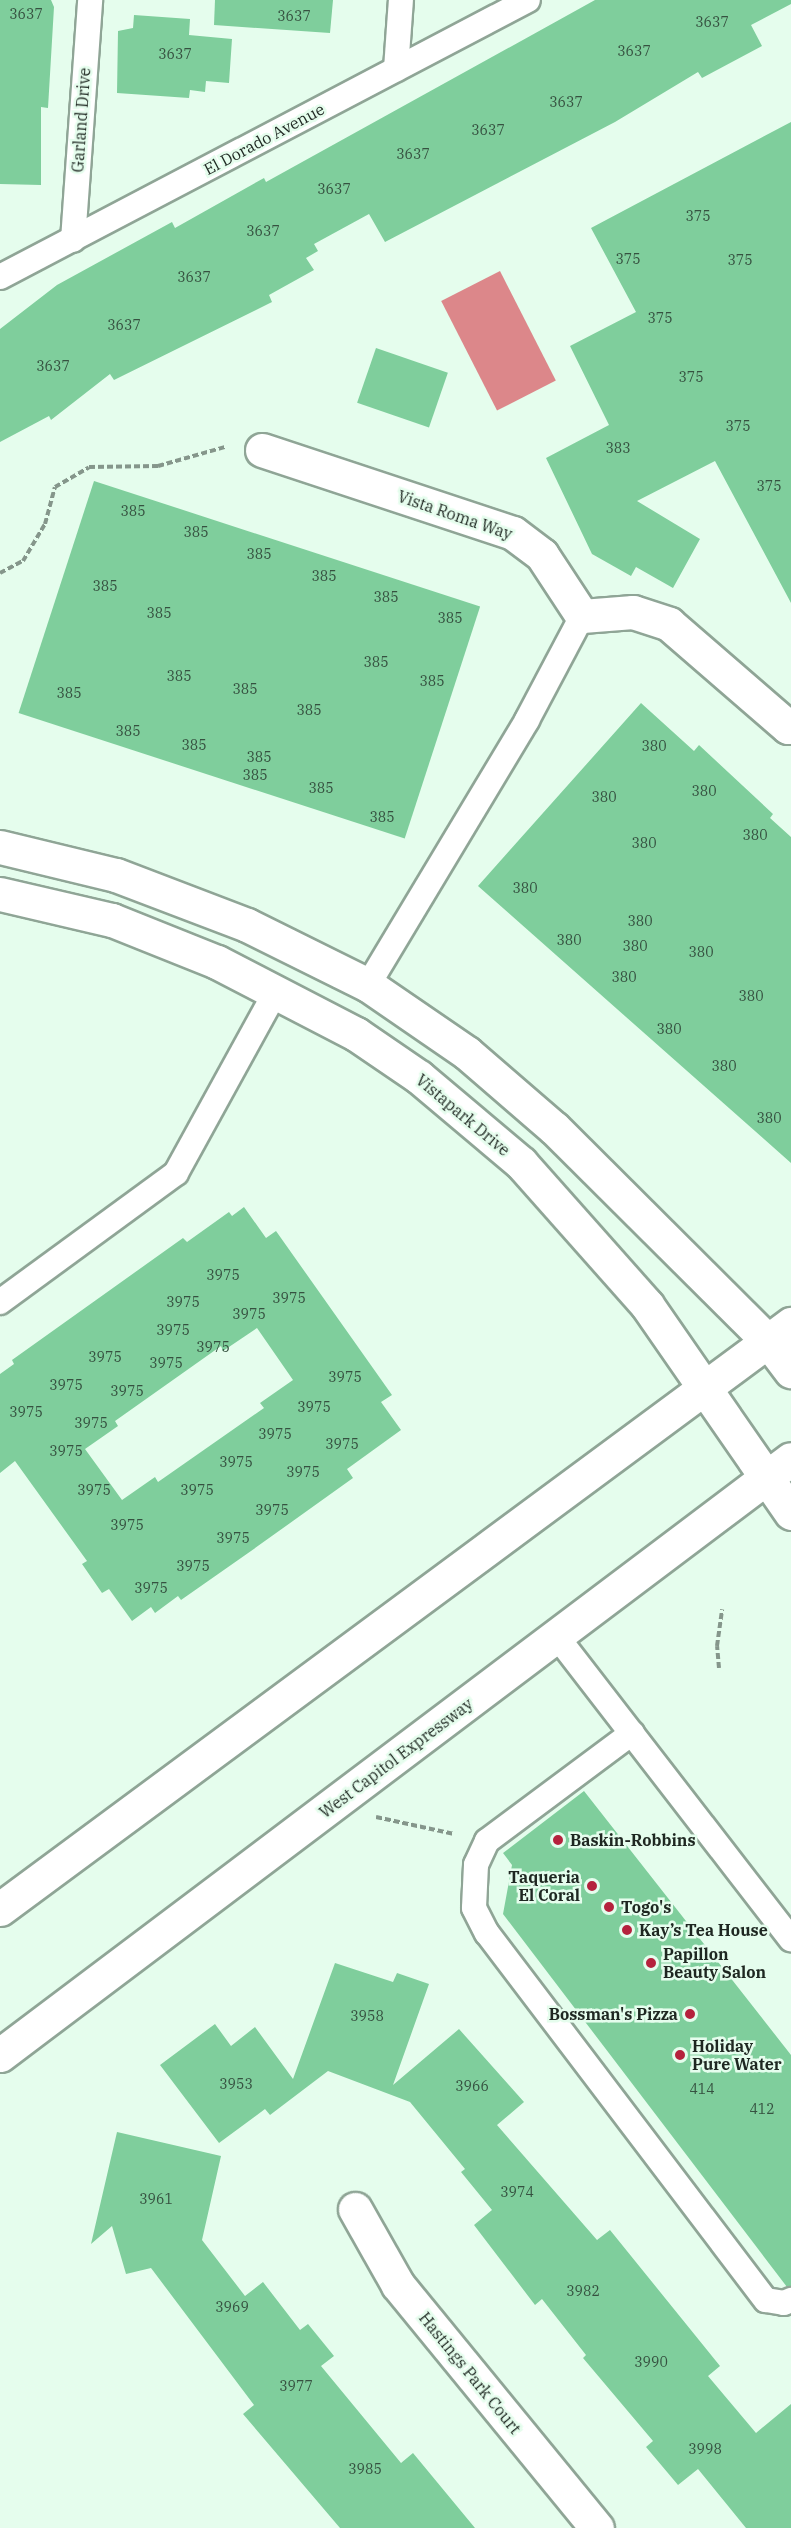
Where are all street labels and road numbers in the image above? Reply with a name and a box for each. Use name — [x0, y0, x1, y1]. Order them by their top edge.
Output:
street label: Garland Drive — [68, 67, 94, 173]
street label: El Dorado Avenue — [201, 99, 327, 179]
street label: Vista Roma Way — [395, 486, 515, 544]
street label: Vistapark Drive — [412, 1070, 514, 1160]
street label: West Capitol Expressway — [316, 1694, 476, 1822]
street label: Hastings Park Court — [415, 2308, 525, 2438]

